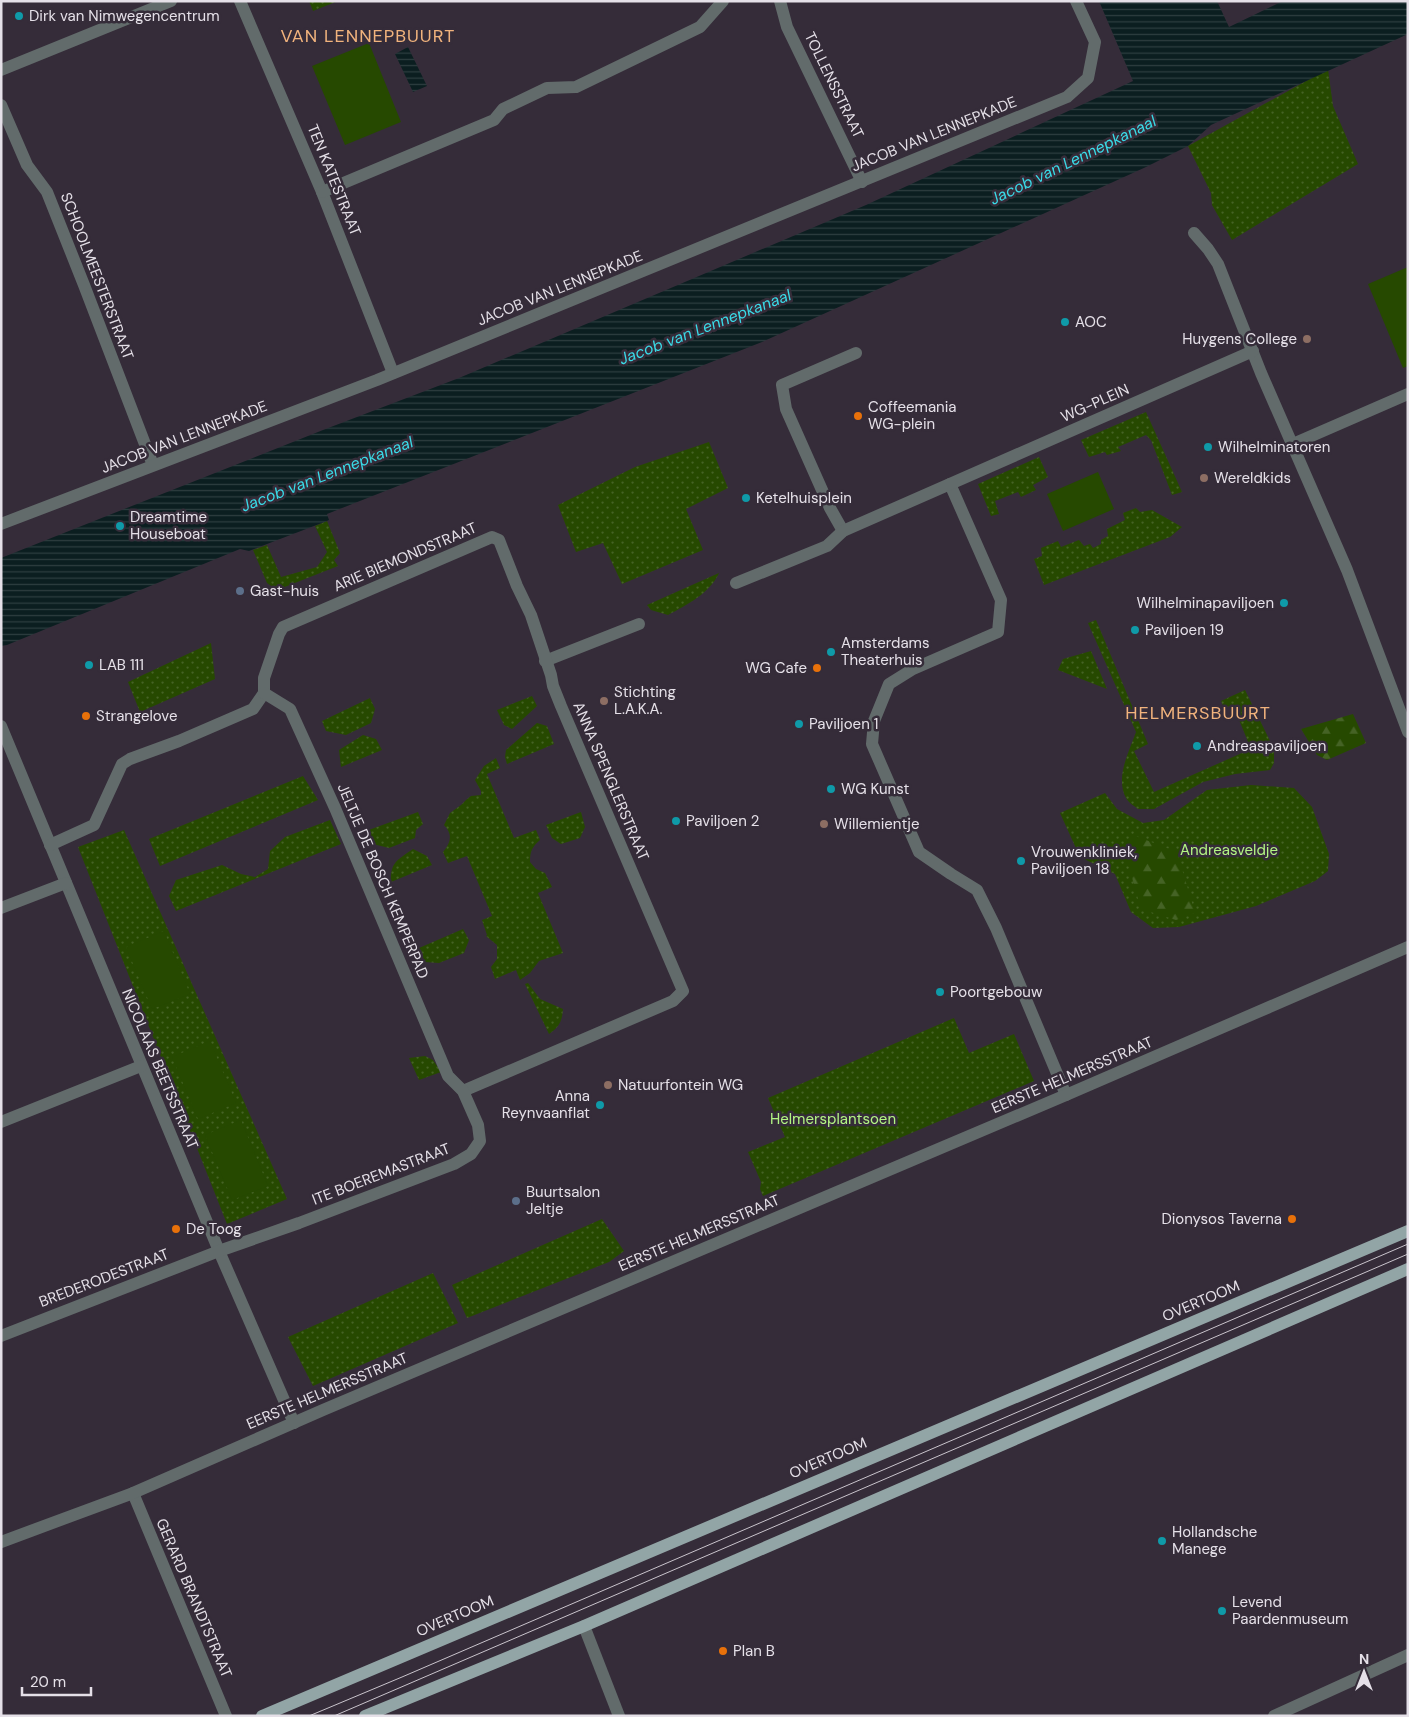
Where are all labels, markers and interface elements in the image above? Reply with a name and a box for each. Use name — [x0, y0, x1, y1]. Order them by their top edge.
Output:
place label: Dirk van Nimwegencentrum — [29, 6, 220, 26]
marker: Dirk van Nimwegencentrum — [13, 10, 25, 22]
district label: VAN LENNEPBUURT — [281, 24, 455, 48]
street label: TOLLENSSTRAAT — [800, 29, 868, 141]
street label: JACOB VAN LENNEPKADE — [848, 92, 1020, 176]
water label: Jacob van Lennepkanaal — [986, 110, 1160, 209]
street label: TEN KATESTRAAT — [303, 121, 365, 239]
street label: SCHOOLMEESTERSTRAAT — [56, 190, 138, 362]
street label: JACOB VAN LENNEPKADE — [474, 246, 646, 330]
water label: Jacob van Lennepkanaal — [616, 284, 794, 370]
place label: AOC — [1075, 312, 1107, 332]
marker: AOC — [1059, 316, 1071, 328]
place label: Huygens College — [1182, 329, 1297, 349]
marker: Huygens College — [1301, 333, 1313, 345]
street label: WG-PLEIN — [1058, 379, 1132, 427]
street label: JACOB VAN LENNEPKADE — [98, 396, 270, 478]
place label: Coffeemania WG-plein — [868, 397, 957, 434]
marker: Coffeemania WG-plein — [852, 410, 864, 422]
water label: Jacob van Lennepkanaal — [238, 431, 416, 517]
place label: Wilhelminatoren — [1218, 437, 1330, 457]
marker: Wilhelminatoren — [1202, 441, 1214, 453]
place label: Wereldkids — [1214, 468, 1291, 488]
marker: Wereldkids — [1198, 472, 1210, 484]
place label: Ketelhuisplein — [756, 488, 852, 508]
marker: Ketelhuisplein — [740, 492, 752, 504]
place label: Dreamtime Houseboat — [130, 507, 207, 544]
street label: ARIE BIEMONDSTRAAT — [330, 518, 480, 596]
marker: Dreamtime Houseboat — [114, 520, 126, 532]
place label: Gast-huis — [250, 581, 319, 601]
marker: Gast-huis — [234, 585, 246, 597]
place label: Wilhelminapaviljoen — [1137, 593, 1274, 613]
marker: Wilhelminapaviljoen — [1278, 597, 1290, 609]
place label: Paviljoen 19 — [1145, 620, 1224, 640]
marker: Paviljoen 19 — [1129, 624, 1141, 636]
place label: Amsterdams Theaterhuis — [841, 633, 929, 670]
marker: Amsterdams Theaterhuis — [825, 646, 837, 658]
place label: LAB 111 — [99, 655, 144, 675]
place label: WG Cafe — [745, 658, 807, 678]
marker: LAB 111 — [83, 659, 95, 671]
marker: WG Cafe — [811, 662, 823, 674]
place label: Stichting L.A.K.A. — [614, 682, 676, 719]
marker: Stichting L.A.K.A. — [598, 695, 610, 707]
street label: ANNA SPENGLERSTRAAT — [568, 699, 654, 863]
district label: HELMERSBUURT — [1125, 701, 1271, 725]
place label: Strangelove — [96, 706, 177, 726]
marker: Strangelove — [80, 710, 92, 722]
place label: Paviljoen 1 — [809, 714, 878, 734]
marker: Paviljoen 1 — [793, 718, 805, 730]
place label: Andreaspaviljoen — [1207, 736, 1326, 756]
marker: Andreaspaviljoen — [1191, 740, 1203, 752]
place label: WG Kunst — [841, 779, 909, 799]
street label: JELTJE DE BOSCH KEMPERPAD — [333, 780, 433, 982]
marker: WG Kunst — [825, 783, 837, 795]
place label: Paviljoen 2 — [686, 811, 759, 831]
place label: Willemientje — [834, 814, 919, 834]
marker: Paviljoen 2 — [670, 815, 682, 827]
marker: Willemientje — [818, 818, 830, 830]
park label: Andreasveldje — [1180, 840, 1278, 860]
place label: Vrouwenkliniek, Paviljoen 18 — [1031, 842, 1137, 879]
marker: Vrouwenkliniek, Paviljoen 18 — [1015, 855, 1027, 867]
place label: Poortgebouw — [950, 982, 1043, 1002]
street label: NICOLAAS BEETSSTRAAT — [117, 986, 203, 1152]
marker: Poortgebouw — [934, 986, 946, 998]
street label: EERSTE HELMERSSTRAAT — [988, 1032, 1156, 1118]
place label: Natuurfontein WG — [618, 1075, 743, 1095]
marker: Natuurfontein WG — [602, 1079, 614, 1091]
place label: Anna Reynvaanflat — [502, 1086, 590, 1123]
marker: Anna Reynvaanflat — [594, 1099, 606, 1111]
park label: Helmersplantsoen — [770, 1109, 896, 1129]
street label: ITE BOEREMASTRAAT — [309, 1138, 453, 1210]
place label: Buurtsalon Jeltje — [526, 1182, 600, 1219]
street label: EERSTE HELMERSSTRAAT — [615, 1190, 783, 1276]
marker: Buurtsalon Jeltje — [510, 1195, 522, 1207]
place label: Dionysos Taverna — [1161, 1209, 1282, 1229]
marker: Dionysos Taverna — [1286, 1213, 1298, 1225]
place label: De Toog — [186, 1219, 242, 1239]
marker: De Toog — [170, 1223, 182, 1235]
street label: BREDERODESTRAAT — [36, 1244, 172, 1312]
street label: OVERTOOM — [1159, 1276, 1243, 1326]
street label: EERSTE HELMERSSTRAAT — [243, 1348, 411, 1434]
street label: OVERTOOM — [786, 1433, 870, 1483]
street label: GERARD BRANDTSTRAAT — [151, 1515, 237, 1681]
place label: Hollandsche Manege — [1172, 1522, 1257, 1559]
marker: Hollandsche Manege — [1156, 1535, 1168, 1547]
street label: OVERTOOM — [413, 1591, 497, 1641]
place label: Levend Paardenmuseum — [1232, 1592, 1348, 1629]
marker: Levend Paardenmuseum — [1216, 1605, 1228, 1617]
place label: Plan B — [733, 1641, 775, 1661]
marker: Plan B — [717, 1645, 729, 1657]
north arrow — [1339, 1647, 1389, 1697]
text: N — [1359, 1650, 1369, 1668]
scale bar — [22, 1664, 91, 1696]
text: 20 m — [30, 1672, 66, 1692]

